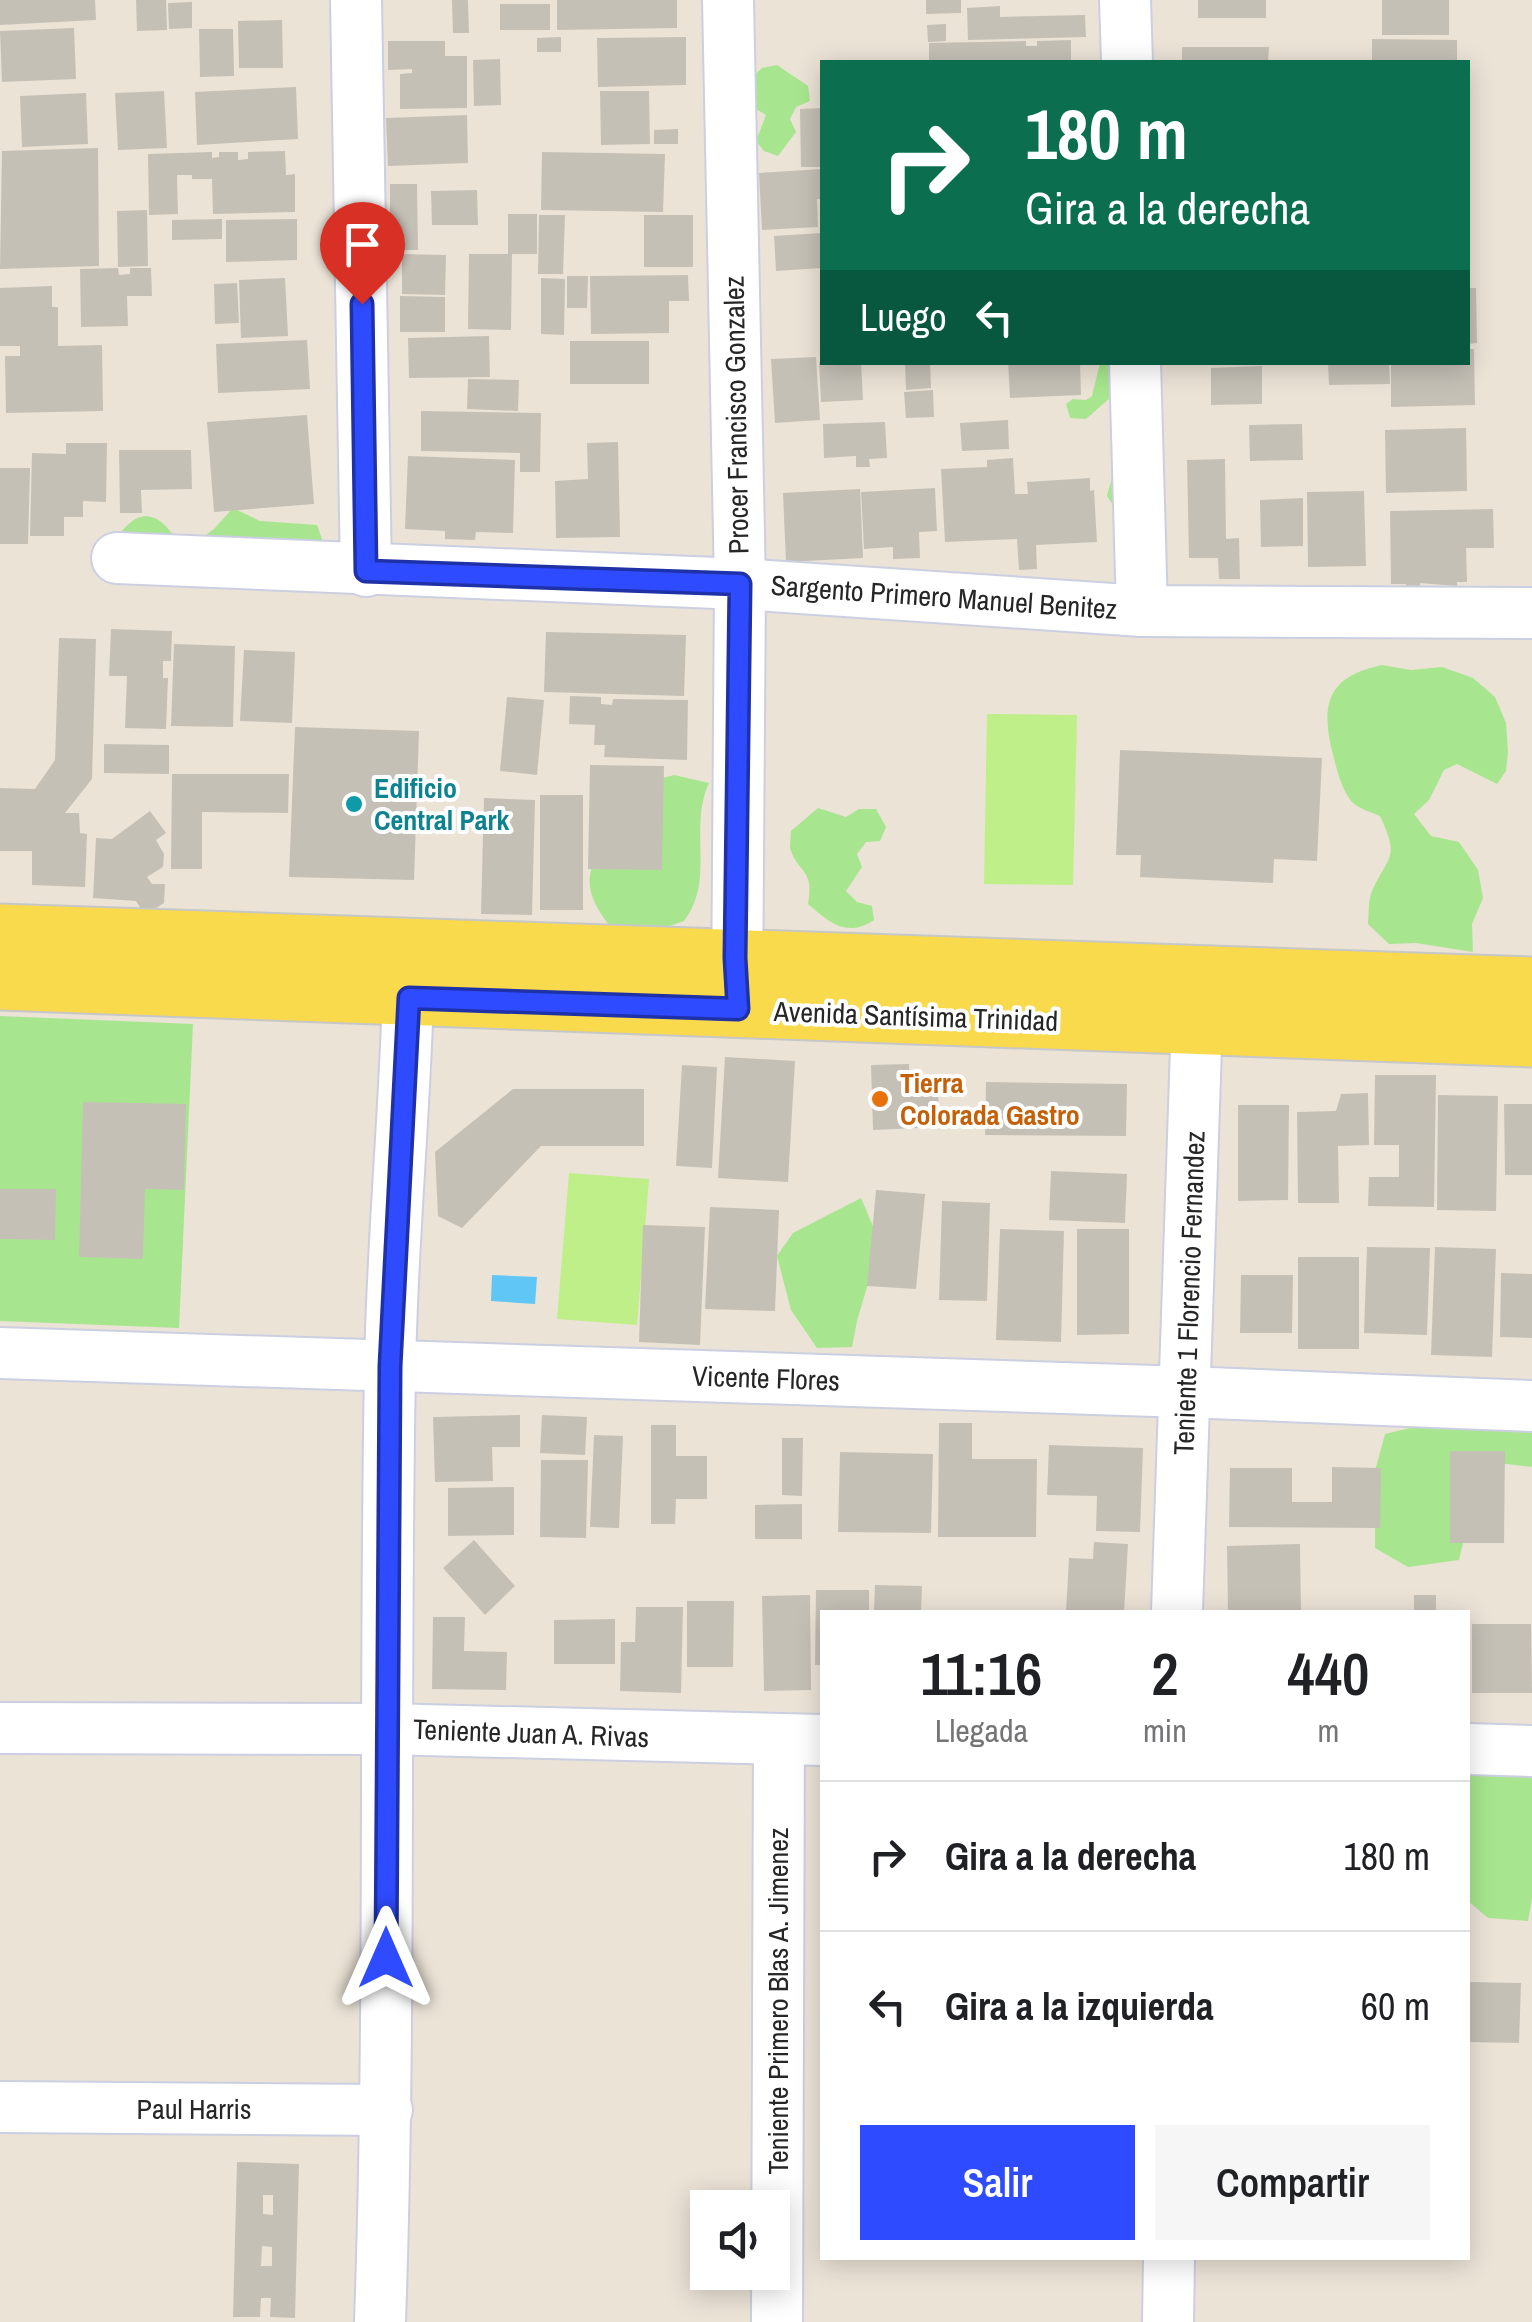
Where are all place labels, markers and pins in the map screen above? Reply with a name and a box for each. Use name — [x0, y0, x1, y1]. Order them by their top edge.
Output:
pin — [320, 202, 405, 305]
place label: Edificio Central Park — [374, 769, 510, 839]
marker: Edificio Central Park — [343, 793, 365, 815]
place label: Tierra Colorada Gastro — [900, 1064, 1080, 1134]
marker: Tierra Colorada Gastro — [869, 1088, 891, 1110]

